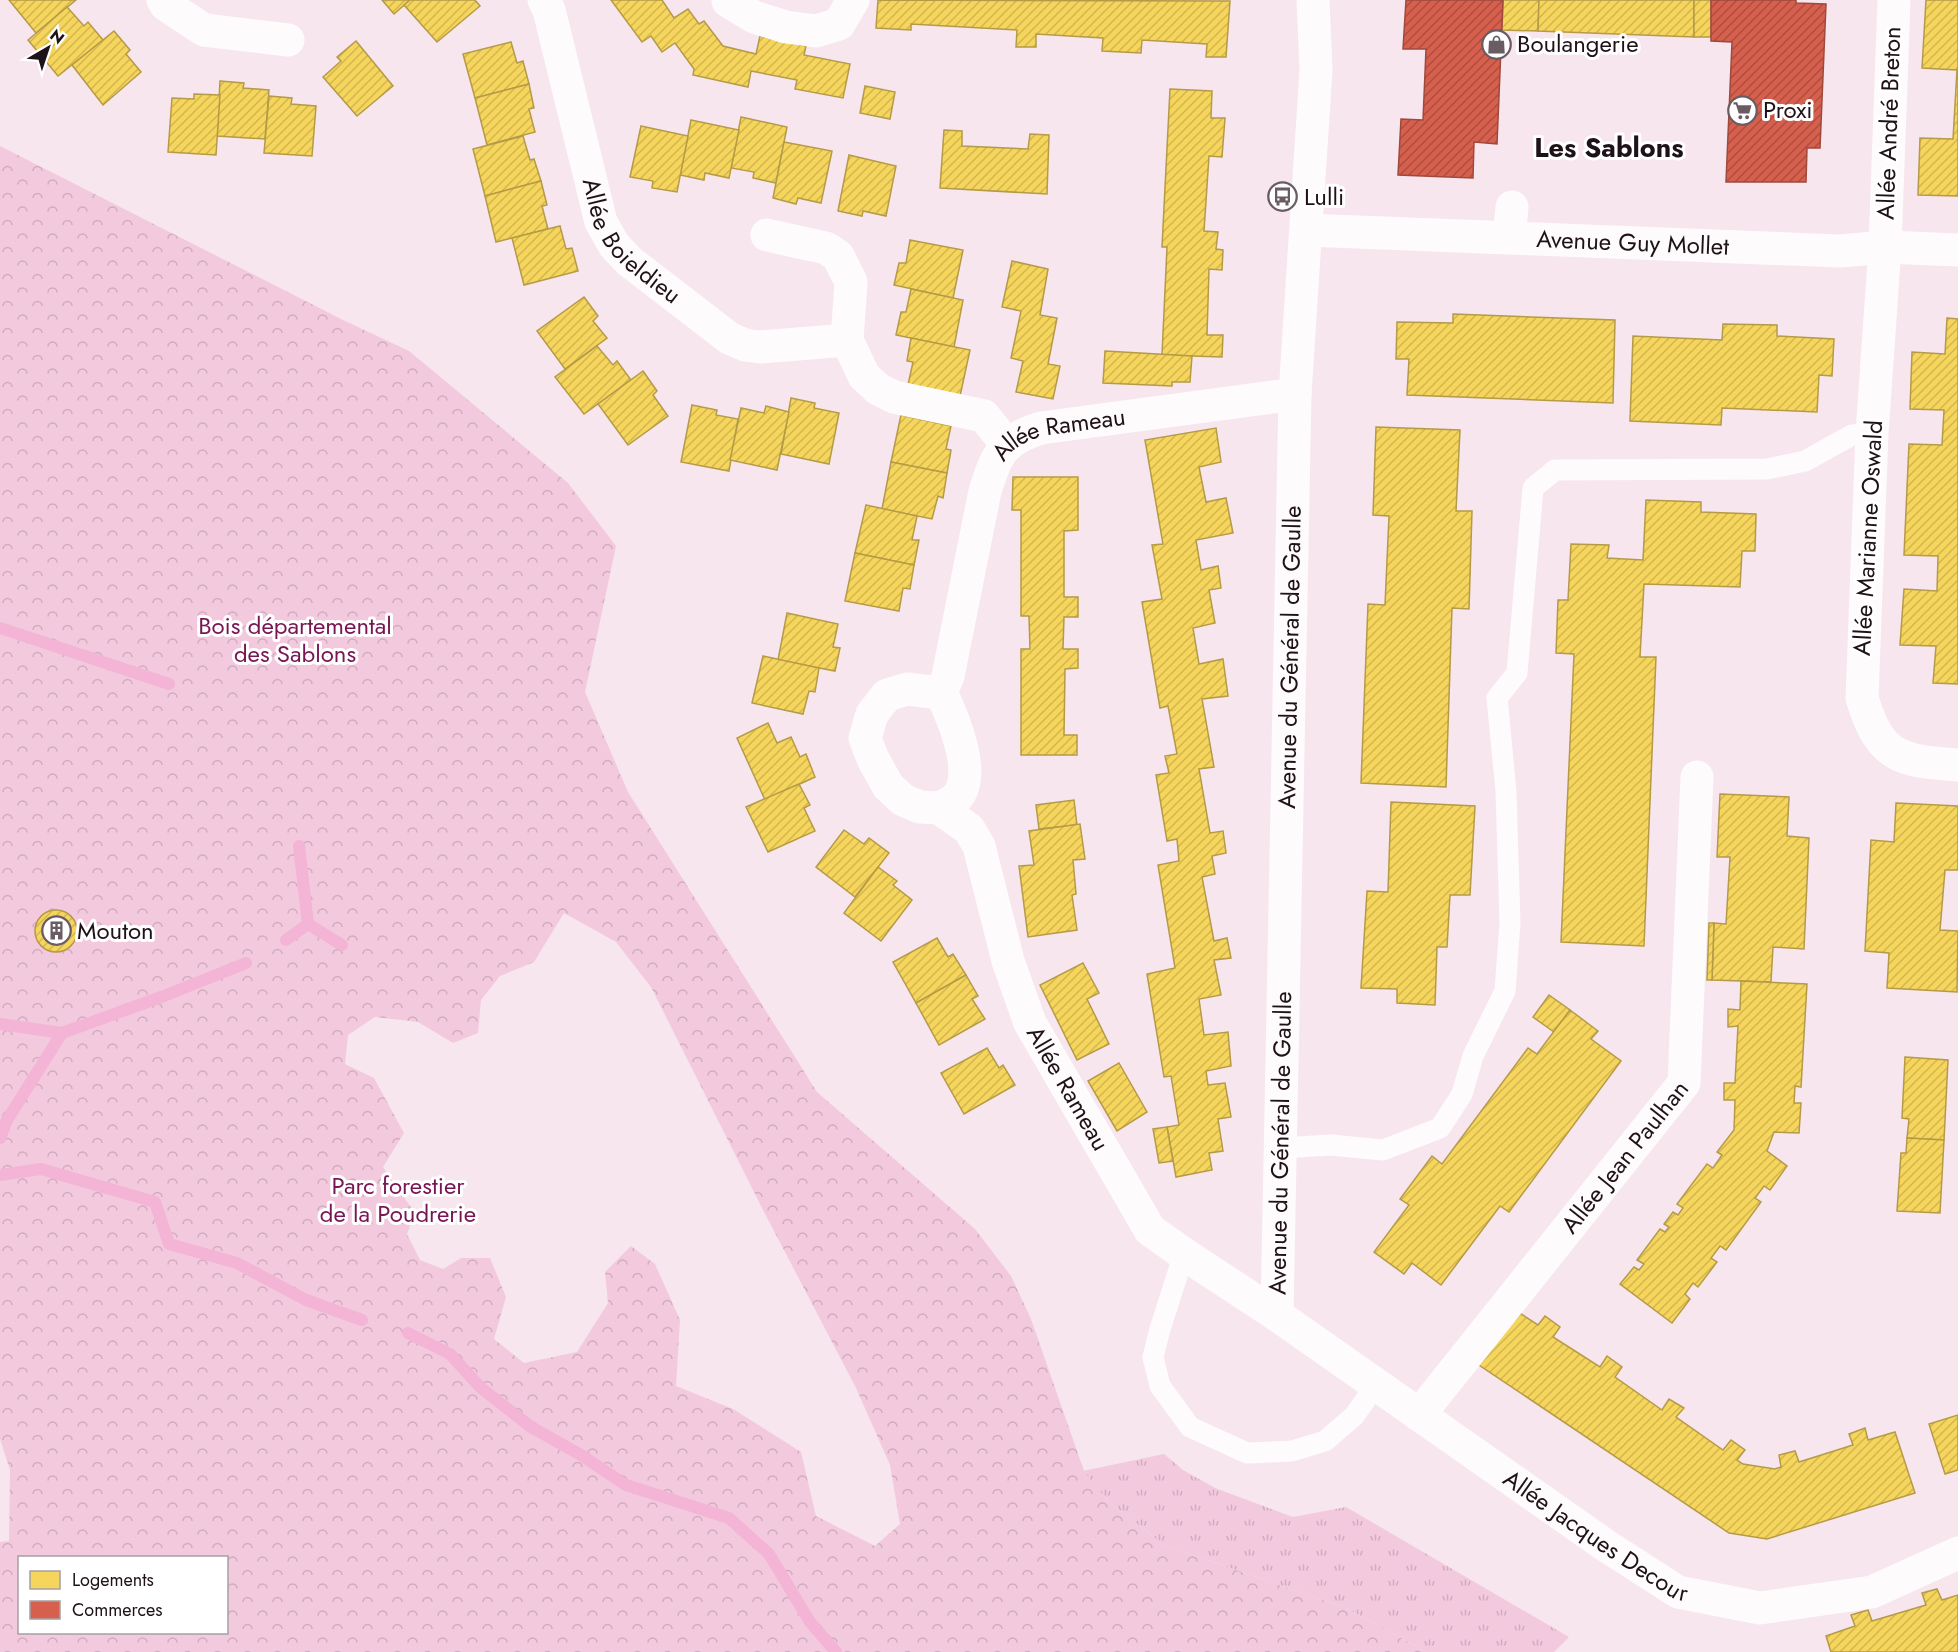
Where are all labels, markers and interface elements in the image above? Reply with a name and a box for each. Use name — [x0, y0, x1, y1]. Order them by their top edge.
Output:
north arrow — [18, 18, 78, 78]
text: N — [45, 24, 69, 50]
place label: Boulangerie — [1517, 26, 1639, 61]
street label: Allée André Breton — [1868, 26, 1909, 220]
shop icon: Boulangerie — [1480, 28, 1512, 60]
place label: Proxi — [1763, 92, 1813, 127]
supermarket icon: Proxi — [1726, 94, 1758, 126]
district label: Les Sablons — [1534, 128, 1684, 167]
street label: Allée Boieldieu — [574, 174, 689, 312]
place label: Lulli — [1304, 179, 1344, 214]
bus stop icon: Lulli — [1267, 181, 1299, 213]
street label: Avenue Guy Mollet — [1536, 221, 1730, 264]
street label: Allée Rameau — [983, 399, 1127, 468]
street label: Allée Marianne Oswald — [1844, 419, 1891, 657]
street label: Avenue du Général de Gaulle — [1269, 505, 1310, 809]
park label: Bois départemental des Sablons — [198, 608, 392, 671]
place label: Mouton — [77, 913, 154, 948]
building icon: Mouton — [40, 915, 72, 947]
street label: Avenue du Général de Gaulle — [1259, 991, 1300, 1295]
street label: Allée Rameau — [1018, 1019, 1118, 1157]
street label: Allée Jean Paulhan — [1552, 1073, 1697, 1241]
park label: Parc forestier de la Poudrerie — [320, 1168, 476, 1231]
street label: Allée Jacques Decour — [1496, 1461, 1692, 1611]
legend — [18, 1556, 228, 1634]
text: Logements — [72, 1567, 154, 1593]
text: Commerces — [72, 1597, 163, 1623]

